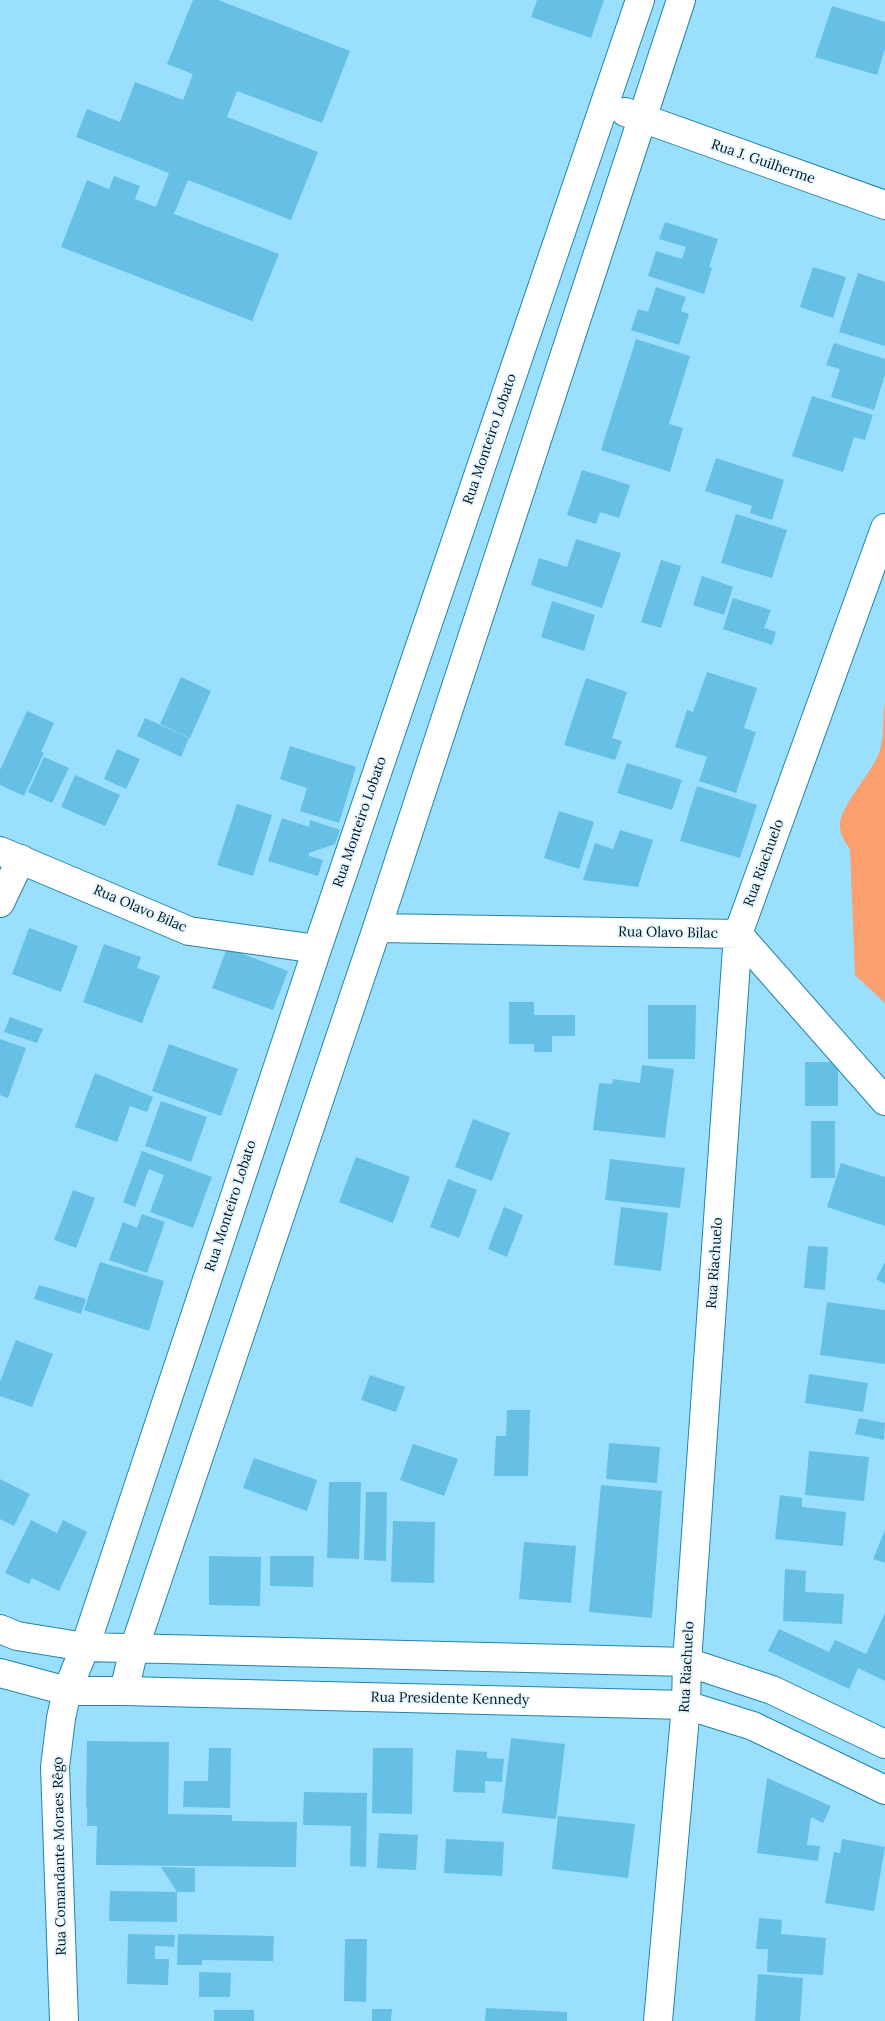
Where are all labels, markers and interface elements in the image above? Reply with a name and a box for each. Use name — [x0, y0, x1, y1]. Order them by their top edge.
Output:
street label: Rua J. Guilherme — [709, 136, 817, 188]
street label: Rua Monteiro Lobato — [460, 371, 520, 507]
street label: Rua Monteiro Lobato — [330, 754, 390, 890]
street label: Rua Riachuelo — [740, 817, 788, 909]
street label: Rua Olavo Bilac — [91, 882, 189, 936]
street label: Rua Olavo Bilac — [618, 924, 718, 942]
street label: Rua Monteiro Lobato — [202, 1138, 260, 1274]
street label: Rua Riachuelo — [703, 1217, 727, 1309]
street label: Rua Riachuelo — [676, 1621, 698, 1713]
street label: Rua Presidente Kennedy — [371, 1689, 529, 1709]
street label: Rua Comandante Moraes Rêgo — [50, 1756, 70, 1956]

